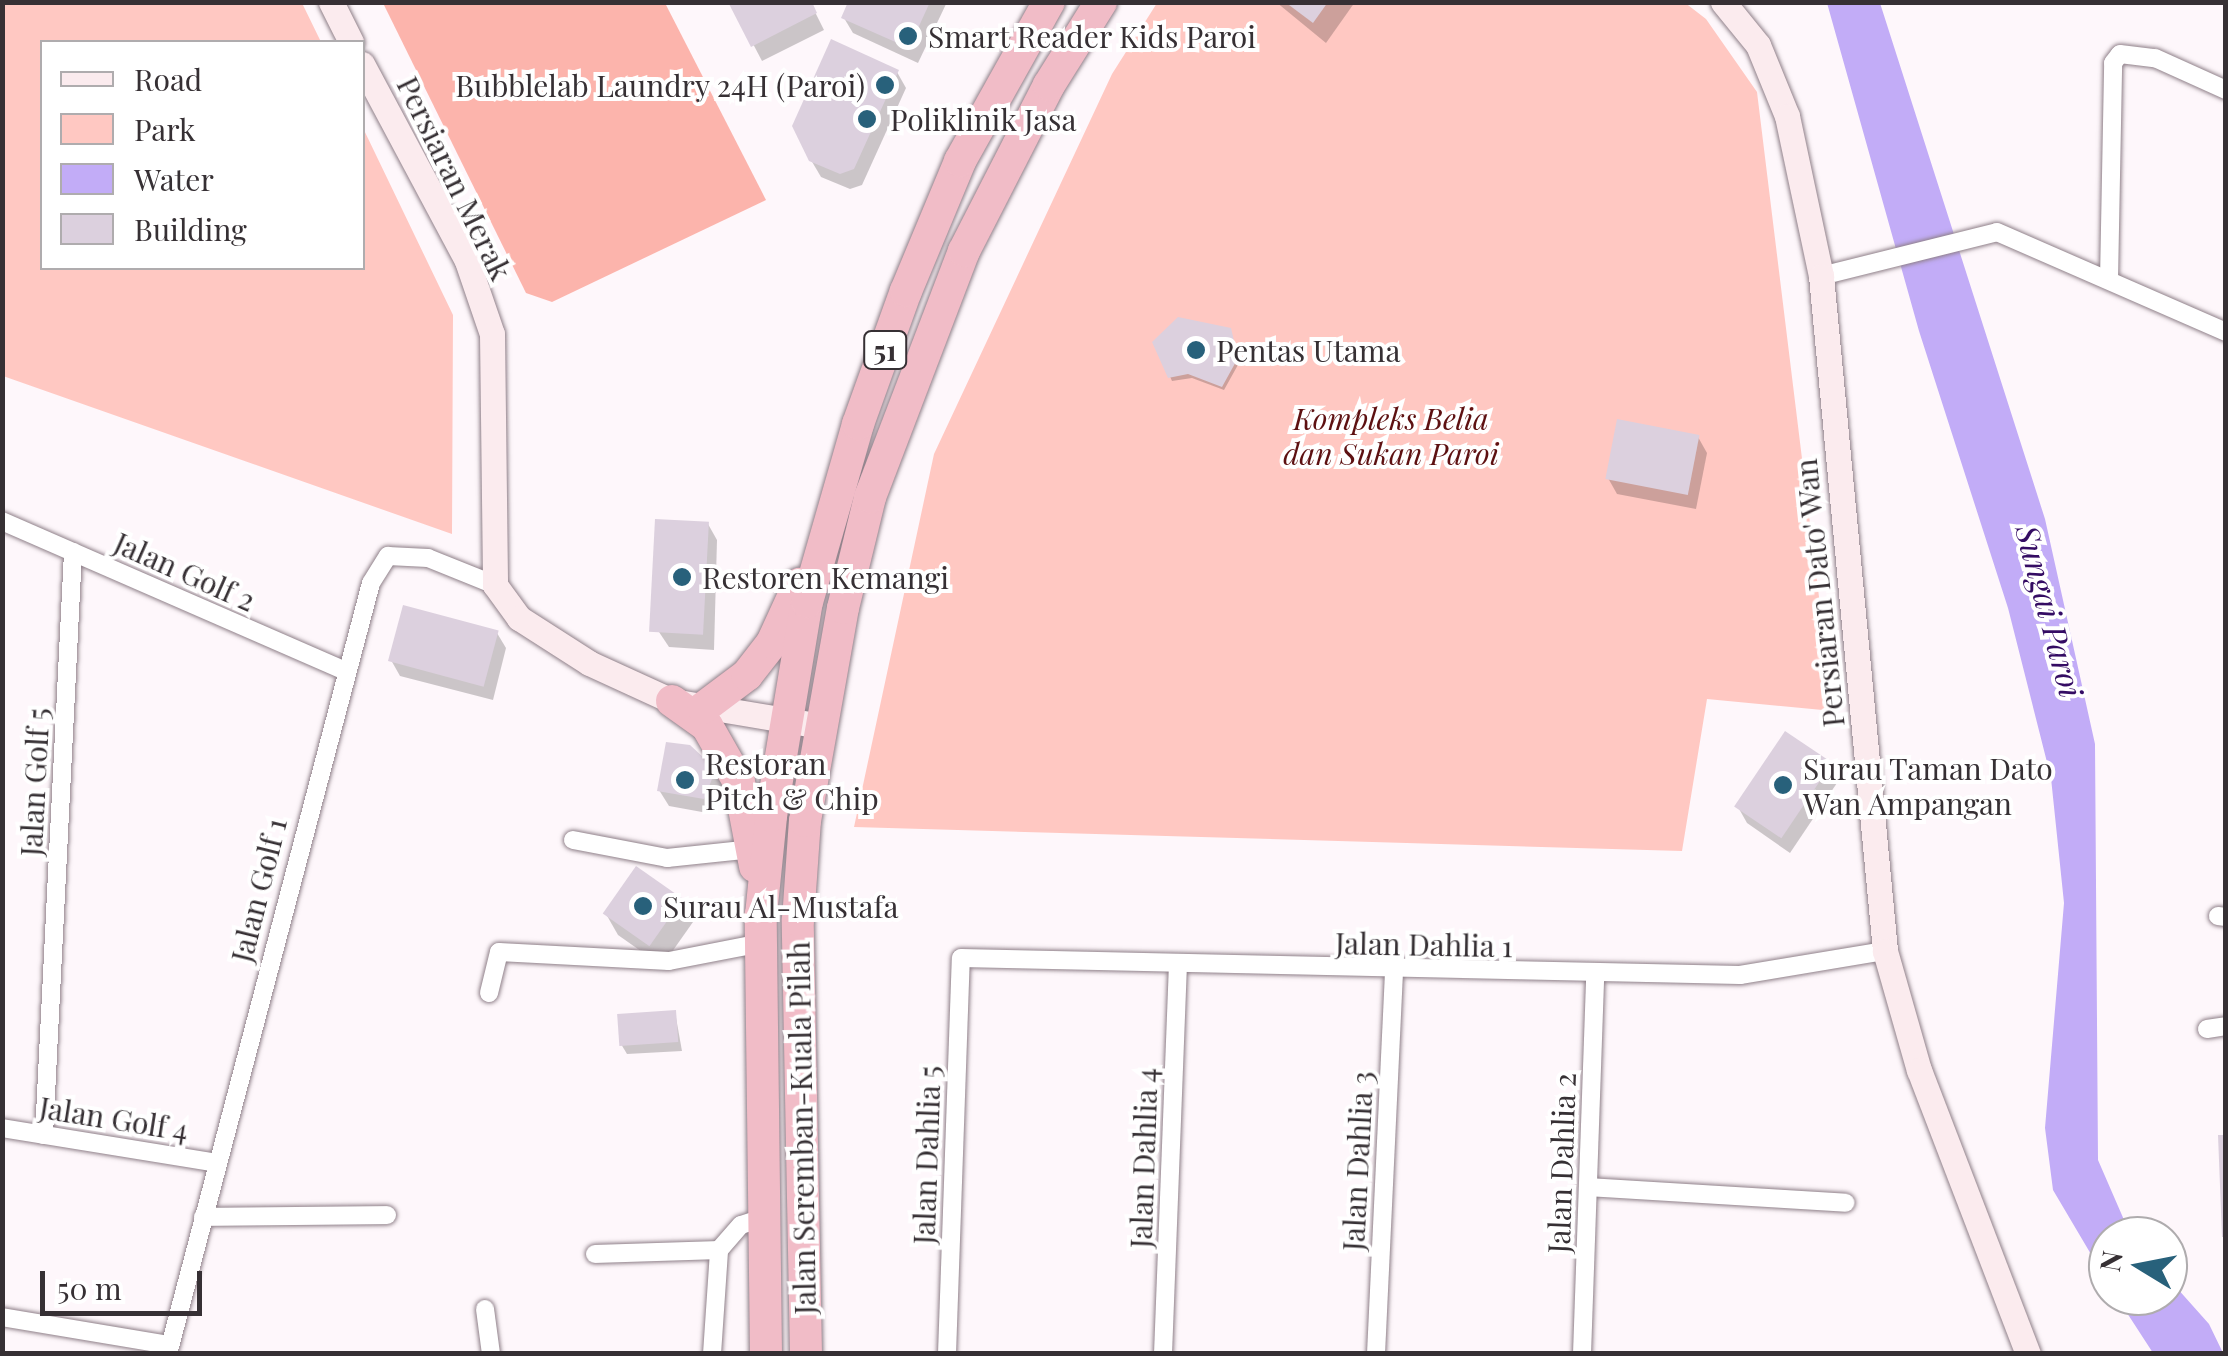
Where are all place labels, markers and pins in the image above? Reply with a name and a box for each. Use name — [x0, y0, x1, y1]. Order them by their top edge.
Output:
place label: Smart Reader Kids Paroi — [928, 18, 1257, 54]
marker: Smart Reader Kids Paroi — [897, 25, 919, 47]
place label: Bubblelab Laundry 24H (Paroi) — [455, 67, 865, 103]
marker: Bubblelab Laundry 24H (Paroi) — [874, 74, 896, 96]
place label: Poliklinik Jasa — [890, 101, 1077, 137]
marker: Poliklinik Jasa — [854, 106, 880, 132]
place label: Pentas Utama — [1216, 332, 1400, 368]
marker: Pentas Utama — [1185, 339, 1207, 361]
place label: Restoren Kemangi — [702, 559, 949, 595]
marker: Restoren Kemangi — [671, 566, 693, 588]
place label: Restoran Pitch & Chip — [705, 745, 879, 816]
place label: Surau Taman Dato Wan Ampangan — [1803, 750, 2053, 820]
marker: Restoran Pitch & Chip — [674, 769, 696, 791]
marker: Surau Taman Dato Wan Ampangan — [1772, 774, 1794, 796]
place label: Surau Al-Mustafa — [663, 888, 899, 924]
marker: Surau Al-Mustafa — [632, 895, 654, 917]

